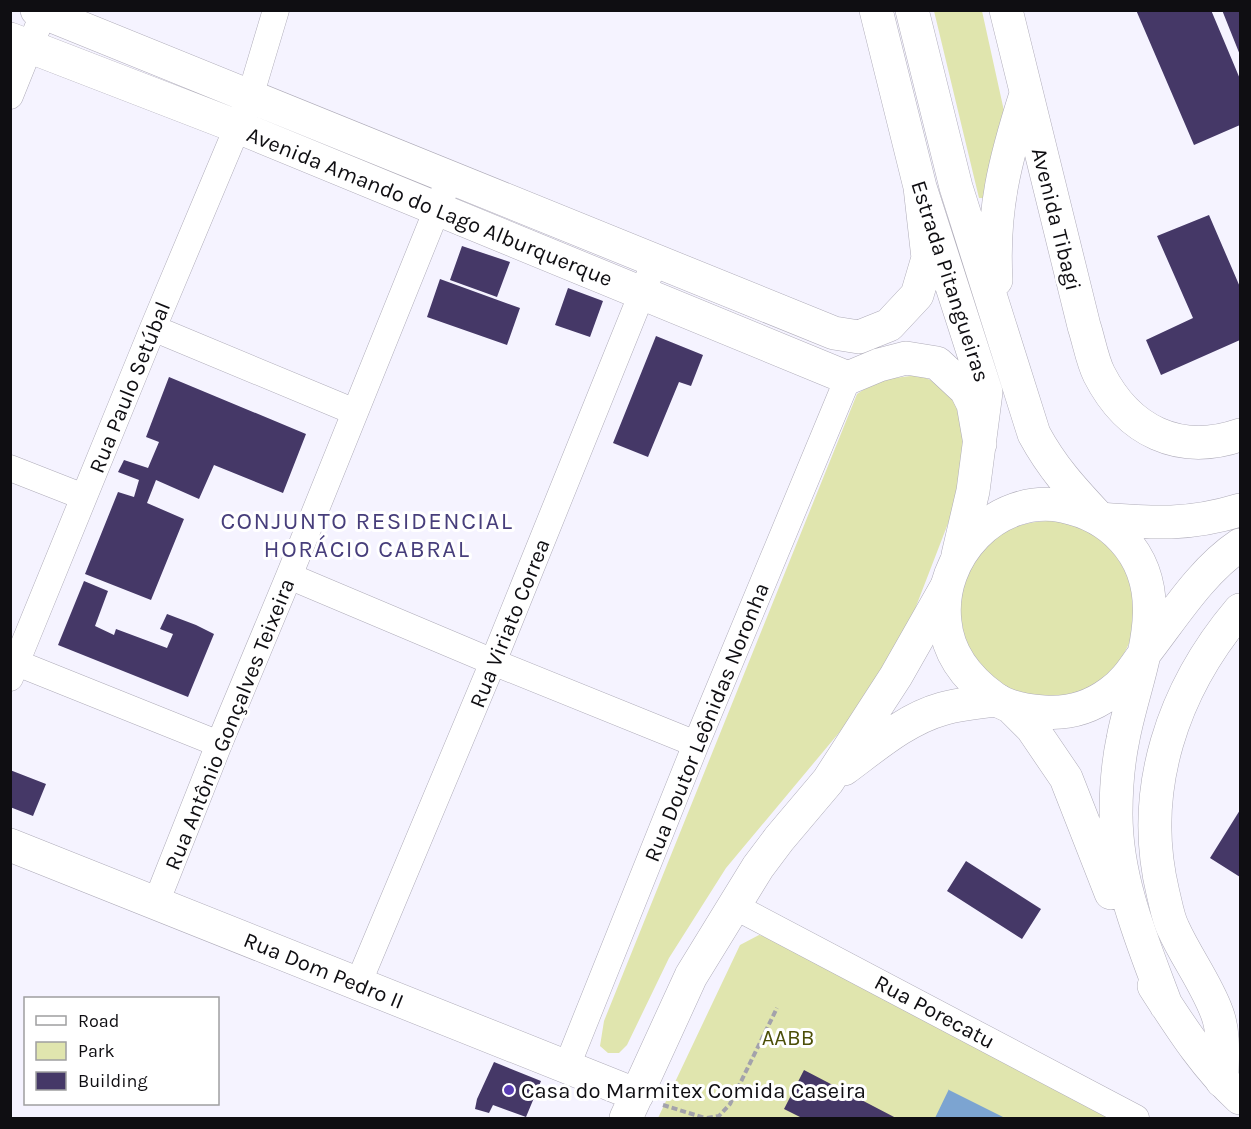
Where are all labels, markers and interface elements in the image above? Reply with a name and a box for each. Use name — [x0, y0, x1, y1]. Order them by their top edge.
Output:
street label: Avenida Amando do Lago Alburquerque — [243, 121, 616, 292]
street label: Avenida Tibagi — [1026, 145, 1086, 293]
street label: Estrada Pitangueiras — [905, 177, 995, 385]
street label: Rua Paulo Setúbal — [84, 298, 176, 477]
district label: CONJUNTO RESIDENCIAL HORÁCIO CABRAL — [220, 507, 514, 563]
street label: Rua Viriato Correa — [464, 535, 556, 712]
street label: Rua Antônio Gonçalves Teixeira — [159, 575, 300, 874]
street label: Rua Doutor Leônidas Noronha — [639, 579, 775, 866]
street label: Rua Dom Pedro II — [240, 927, 408, 1015]
street label: Rua Porecatu — [870, 969, 999, 1054]
legend — [24, 997, 219, 1105]
text: Road — [78, 1010, 119, 1032]
park label: AABB — [762, 1025, 814, 1051]
text: Park — [78, 1040, 115, 1062]
text: Building — [78, 1070, 148, 1092]
place label: Casa do Marmitex Comida Caseira — [521, 1078, 866, 1104]
marker: Casa do Marmitex Comida Caseira — [502, 1083, 516, 1097]

